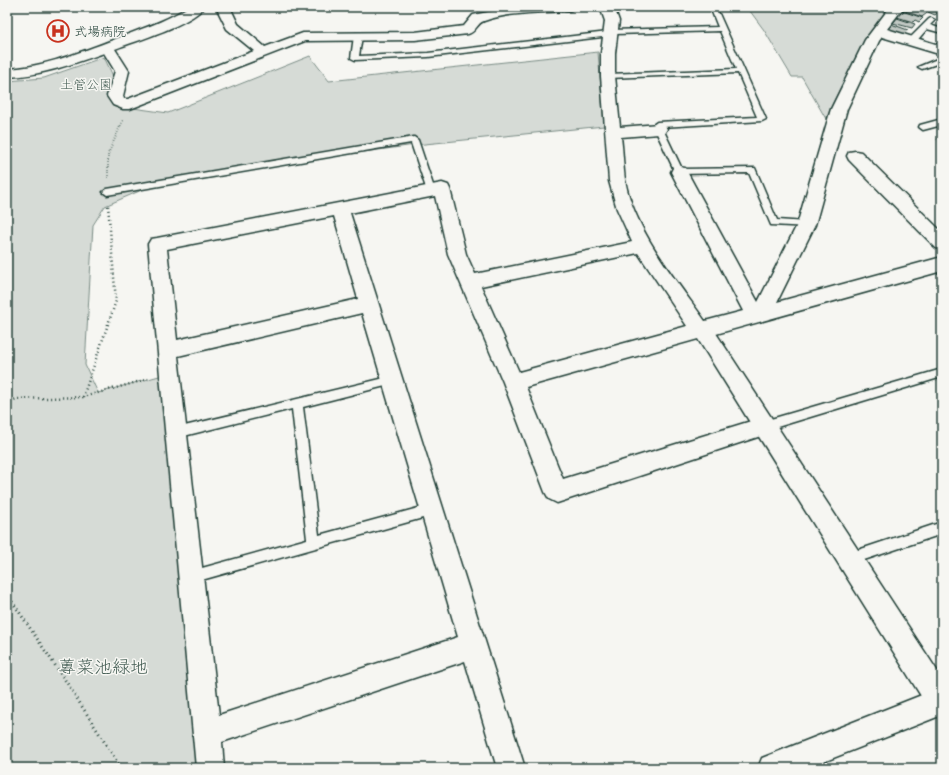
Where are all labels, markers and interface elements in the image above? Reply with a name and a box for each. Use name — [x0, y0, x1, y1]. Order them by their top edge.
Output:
hospital icon: 式場病院 — [45, 18, 71, 44]
place label: 式場病院 — [74, 23, 126, 40]
park label: 土管公園 — [60, 76, 112, 93]
park label: 蓴菜池緑地 — [58, 655, 148, 679]

